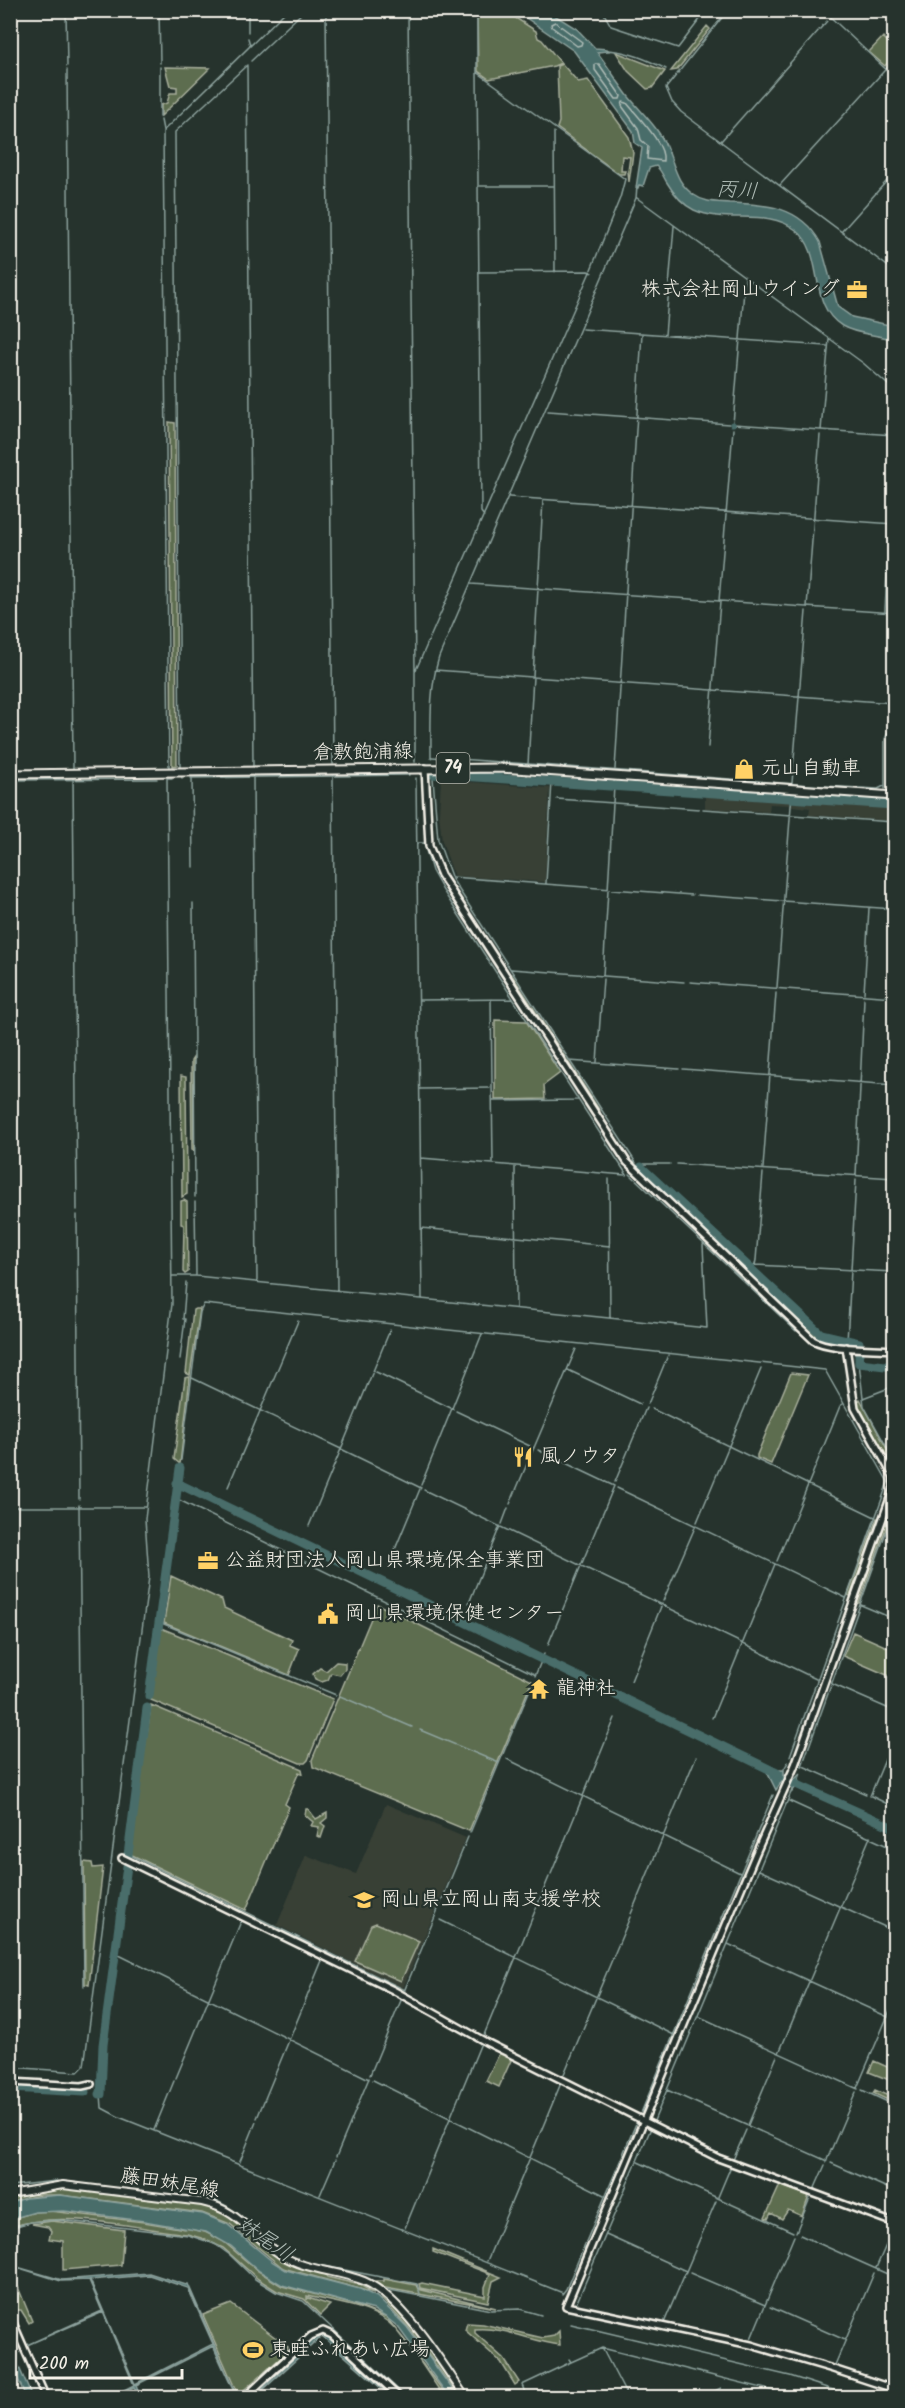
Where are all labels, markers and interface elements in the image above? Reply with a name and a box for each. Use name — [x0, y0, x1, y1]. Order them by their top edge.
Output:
water label: 丙川 — [715, 173, 759, 209]
place label: 株式会社岡山ウイング — [641, 274, 840, 306]
office icon: 株式会社岡山ウイング — [845, 278, 869, 302]
street label: 倉敷飽浦線 — [313, 736, 413, 770]
road number: 74 — [436, 753, 470, 783]
place label: 元山自動車 — [761, 753, 861, 785]
shop icon: 元山自動車 — [732, 757, 756, 781]
place label: 風ノウタ — [540, 1441, 620, 1473]
restaurant icon: 風ノウタ — [511, 1445, 535, 1469]
place label: 公益財団法人岡山県環境保全事業団 — [225, 1545, 545, 1577]
office icon: 公益財団法人岡山県環境保全事業団 — [196, 1549, 220, 1573]
place label: 岡山県環境保健センター — [345, 1598, 564, 1630]
public building icon: 岡山県環境保健センター — [316, 1602, 340, 1626]
place label: 龍神社 — [556, 1673, 616, 1705]
temple icon: 龍神社 — [527, 1677, 551, 1701]
place label: 岡山県立岡山南支援学校 — [381, 1884, 601, 1916]
school or university icon: 岡山県立岡山南支援学校 — [352, 1888, 376, 1912]
street label: 藤田妹尾線 — [118, 2160, 222, 2208]
water label: 妹尾川 — [230, 2208, 300, 2272]
place label: 東畦ふれあい広場 — [270, 2334, 430, 2366]
sports icon: 東畦ふれあい広場 — [241, 2338, 265, 2362]
scale bar — [30, 2342, 182, 2380]
text: 200 m — [39, 2350, 89, 2379]

